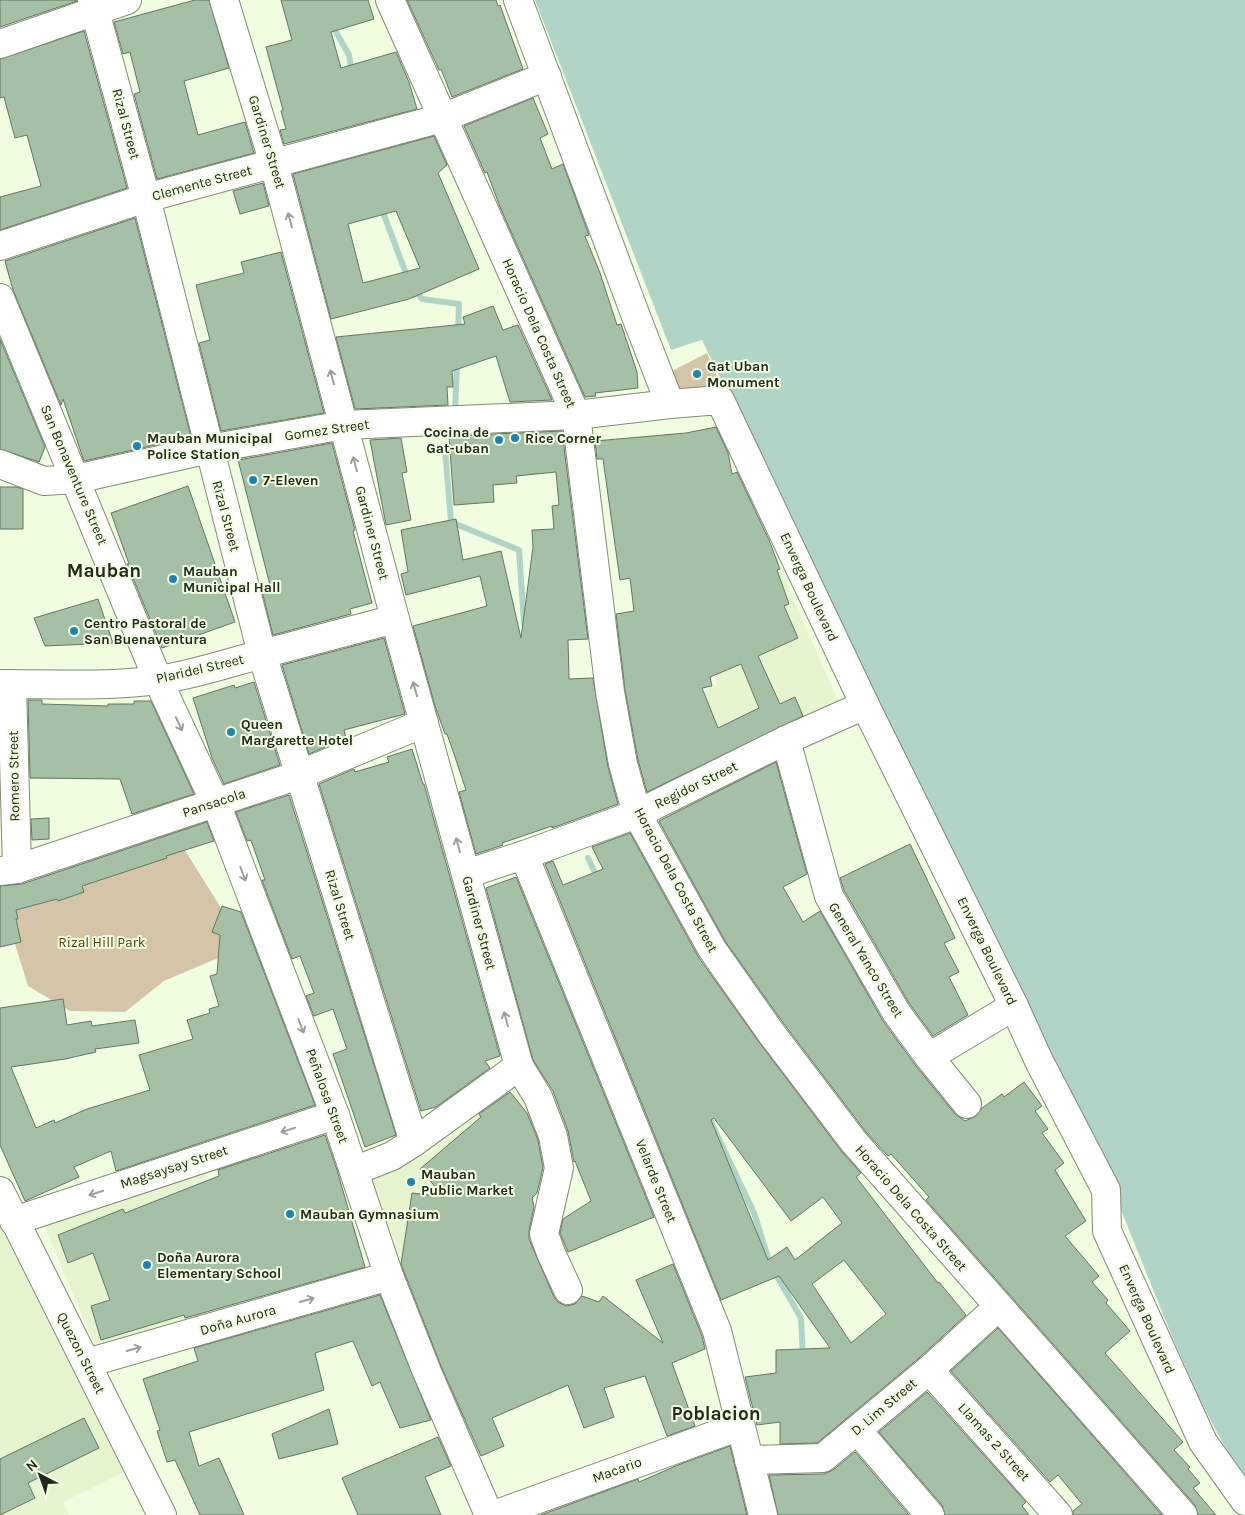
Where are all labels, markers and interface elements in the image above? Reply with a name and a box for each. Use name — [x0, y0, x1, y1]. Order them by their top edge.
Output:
street label: Rizal Street — [108, 87, 144, 161]
street label: Gardiner Street — [245, 93, 289, 191]
street label: Clemente Street — [150, 162, 254, 204]
one-way arrow — [284, 213, 294, 229]
street label: Horacio Dela Costa Street — [498, 256, 580, 410]
place label: Gat Uban Monument — [707, 358, 780, 391]
marker: Gat Uban Monument — [691, 368, 703, 380]
one-way arrow — [327, 370, 336, 386]
street label: San Bonaventure Street — [37, 402, 111, 548]
street label: Gomez Street — [284, 416, 370, 444]
place label: Cocina de Gat-uban — [424, 424, 489, 457]
place label: Mauban Municipal Police Station — [147, 430, 273, 463]
place label: Rice Corner — [525, 430, 601, 447]
marker: Rice Corner — [509, 432, 521, 444]
marker: Cocina de Gat-uban — [493, 434, 505, 446]
marker: Mauban Municipal Police Station — [131, 440, 143, 452]
one-way arrow — [349, 457, 359, 473]
place label: 7-Eleven — [263, 472, 319, 489]
marker: 7-Eleven — [247, 474, 259, 486]
street label: Rizal Street — [208, 479, 244, 553]
street label: Gardiner Street — [351, 484, 393, 582]
street label: Enverga Boulevard — [776, 530, 842, 644]
district label: Mauban — [67, 560, 141, 582]
place label: Mauban Municipal Hall — [183, 563, 280, 596]
marker: Mauban Municipal Hall — [167, 573, 179, 585]
place label: Centro Pastoral de San Buenaventura — [84, 615, 207, 648]
marker: Centro Pastoral de San Buenaventura — [68, 625, 80, 637]
street label: Plaridel Street — [154, 651, 246, 687]
one-way arrow — [409, 681, 419, 697]
one-way arrow — [174, 716, 184, 731]
place label: Queen Margarette Hotel — [241, 716, 353, 749]
marker: Queen Margarette Hotel — [225, 726, 237, 738]
street label: Romero Street — [5, 730, 23, 822]
street label: Regidor Street — [652, 757, 740, 813]
street label: Pansacola — [180, 785, 248, 821]
street label: Horacio Dela Costa Street — [631, 805, 721, 955]
one-way arrow — [453, 838, 462, 854]
one-way arrow — [238, 866, 248, 881]
street label: Rizal Street — [321, 868, 359, 942]
street label: Gardiner Street — [458, 874, 500, 972]
street label: Enverga Boulevard — [953, 894, 1021, 1008]
street label: General Yanco Street — [825, 899, 907, 1021]
park label: Rizal Hill Park — [58, 934, 146, 951]
one-way arrow — [500, 1011, 510, 1027]
one-way arrow — [297, 1018, 306, 1033]
street label: Peñalosa Street — [302, 1046, 352, 1146]
one-way arrow — [281, 1126, 297, 1135]
street label: Velarde Street — [632, 1137, 680, 1225]
street label: Horacio Dela Costa Street — [851, 1141, 971, 1275]
street label: Magsaysay Street — [118, 1142, 230, 1192]
place label: Mauban Public Market — [421, 1166, 514, 1199]
marker: Mauban Public Market — [405, 1176, 417, 1188]
one-way arrow — [88, 1189, 104, 1199]
place label: Mauban Gymnasium — [300, 1206, 439, 1223]
marker: Mauban Gymnasium — [284, 1208, 296, 1220]
place label: Doña Aurora Elementary School — [157, 1249, 281, 1282]
marker: Doña Aurora Elementary School — [141, 1259, 153, 1271]
street label: Enverga Boulevard — [1115, 1261, 1179, 1377]
one-way arrow — [298, 1295, 314, 1305]
street label: Doña Aurora — [198, 1301, 278, 1339]
street label: Quezon Street — [53, 1309, 109, 1397]
one-way arrow — [125, 1344, 141, 1354]
street label: D. Lim Street — [848, 1375, 920, 1439]
street label: Llamas 2 Street — [954, 1399, 1034, 1485]
district label: Poblacion — [671, 1403, 761, 1425]
north arrow — [15, 1450, 65, 1500]
street label: Macario — [590, 1453, 644, 1487]
text: N — [22, 1456, 41, 1475]

